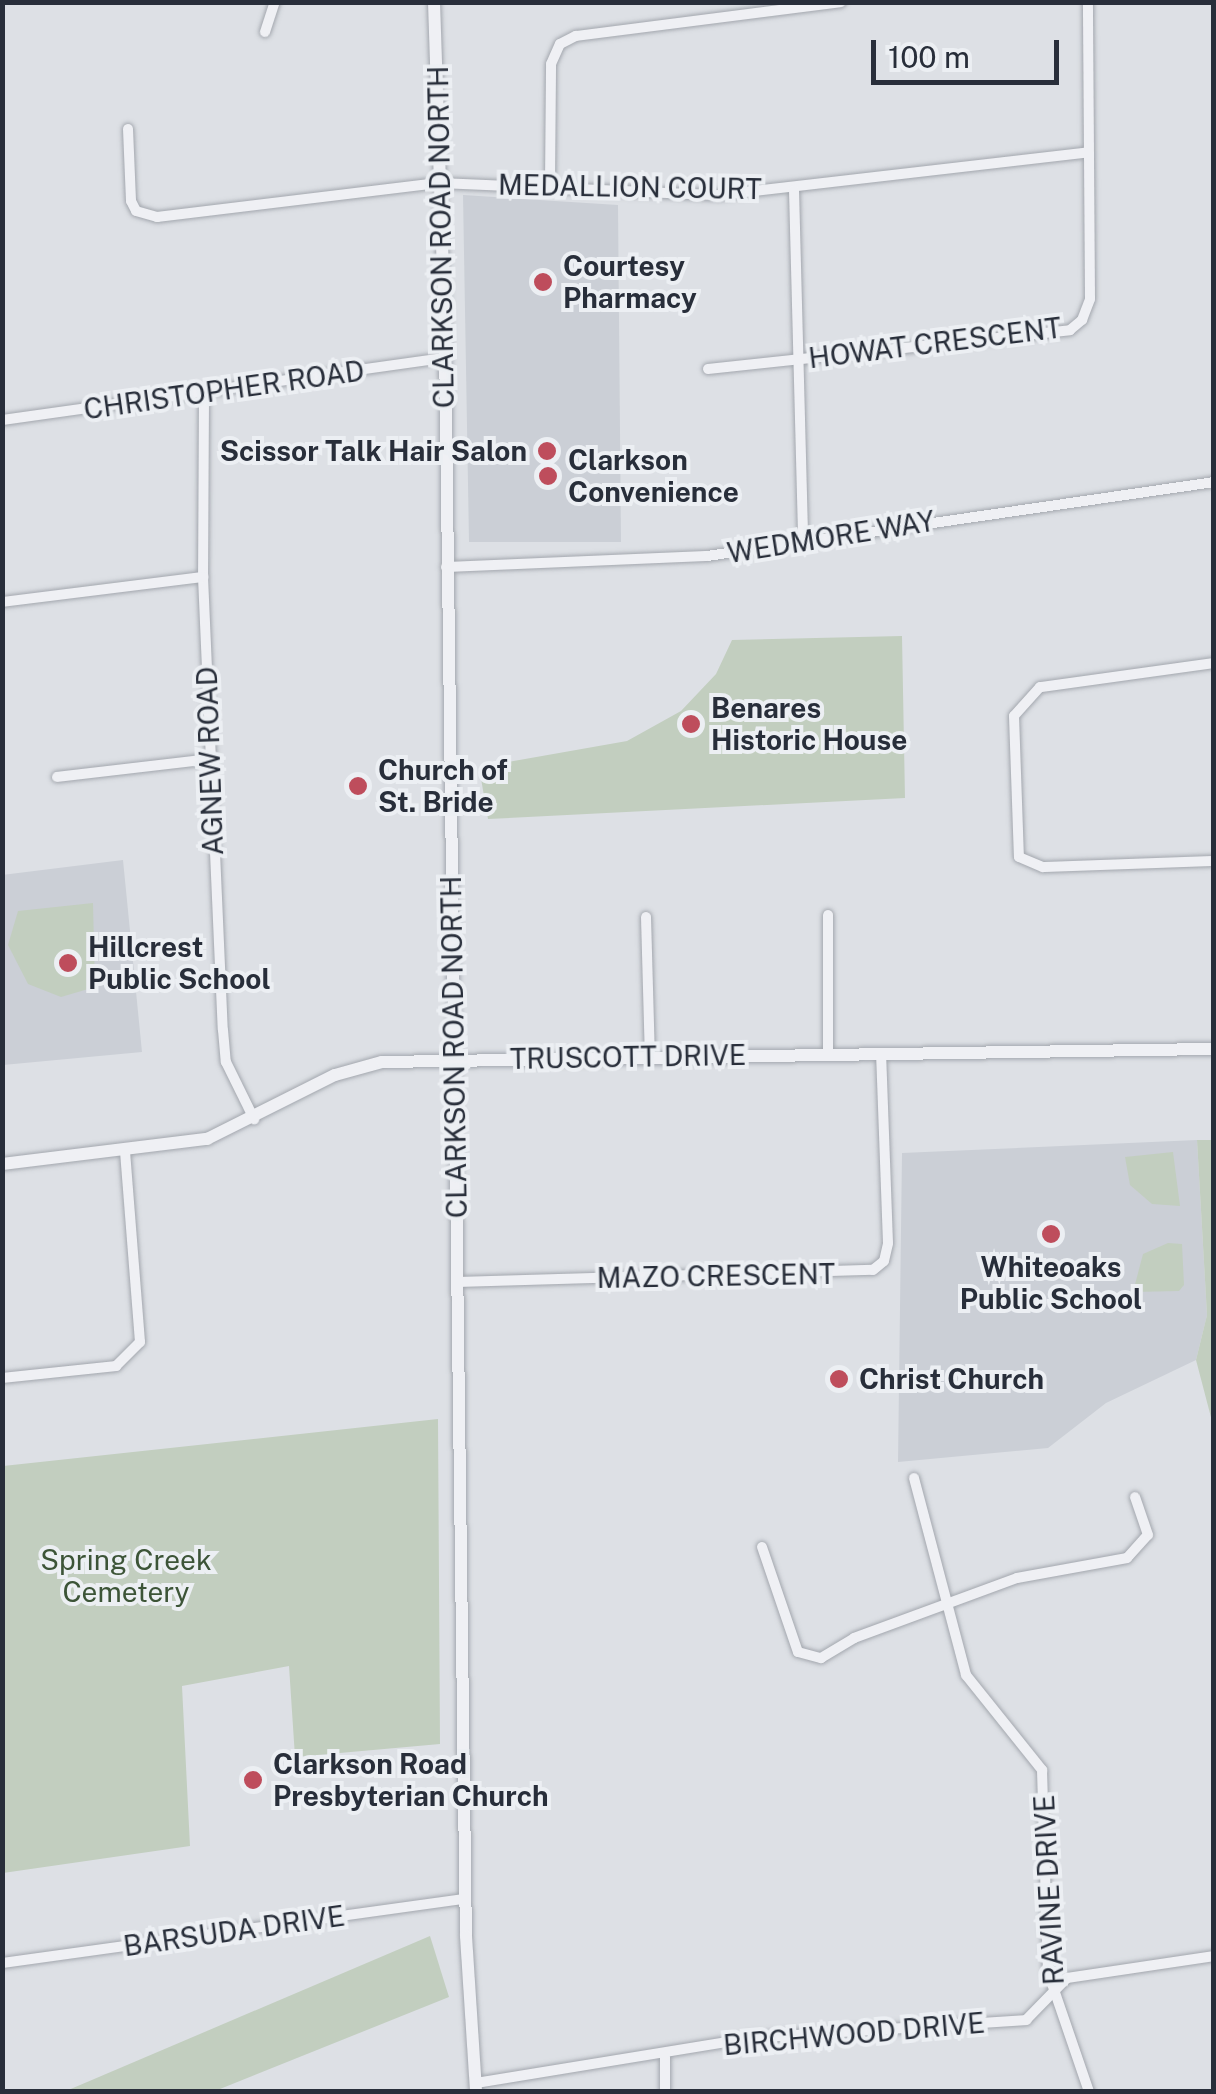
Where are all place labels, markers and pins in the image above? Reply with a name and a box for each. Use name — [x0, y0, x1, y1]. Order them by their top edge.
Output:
place label: Courtesy Pharmacy — [563, 249, 697, 315]
marker: Courtesy Pharmacy — [532, 271, 554, 293]
place label: Scissor Talk Hair Salon — [220, 434, 527, 468]
marker: Scissor Talk Hair Salon — [536, 440, 558, 462]
place label: Clarkson Convenience — [568, 443, 739, 509]
marker: Clarkson Convenience — [537, 465, 559, 487]
place label: Benares Historic House — [711, 691, 907, 757]
marker: Benares Historic House — [680, 713, 702, 735]
place label: Church of St. Bride — [378, 753, 508, 819]
marker: Church of St. Bride — [347, 775, 369, 797]
place label: Hillcrest Public School — [88, 930, 271, 996]
marker: Hillcrest Public School — [57, 952, 79, 974]
marker: Whiteoaks Public School — [1040, 1223, 1062, 1245]
place label: Whiteoaks Public School — [960, 1250, 1142, 1316]
place label: Christ Church — [859, 1362, 1044, 1396]
marker: Christ Church — [828, 1368, 850, 1390]
place label: Clarkson Road Presbyterian Church — [273, 1747, 548, 1813]
marker: Clarkson Road Presbyterian Church — [242, 1769, 264, 1791]

